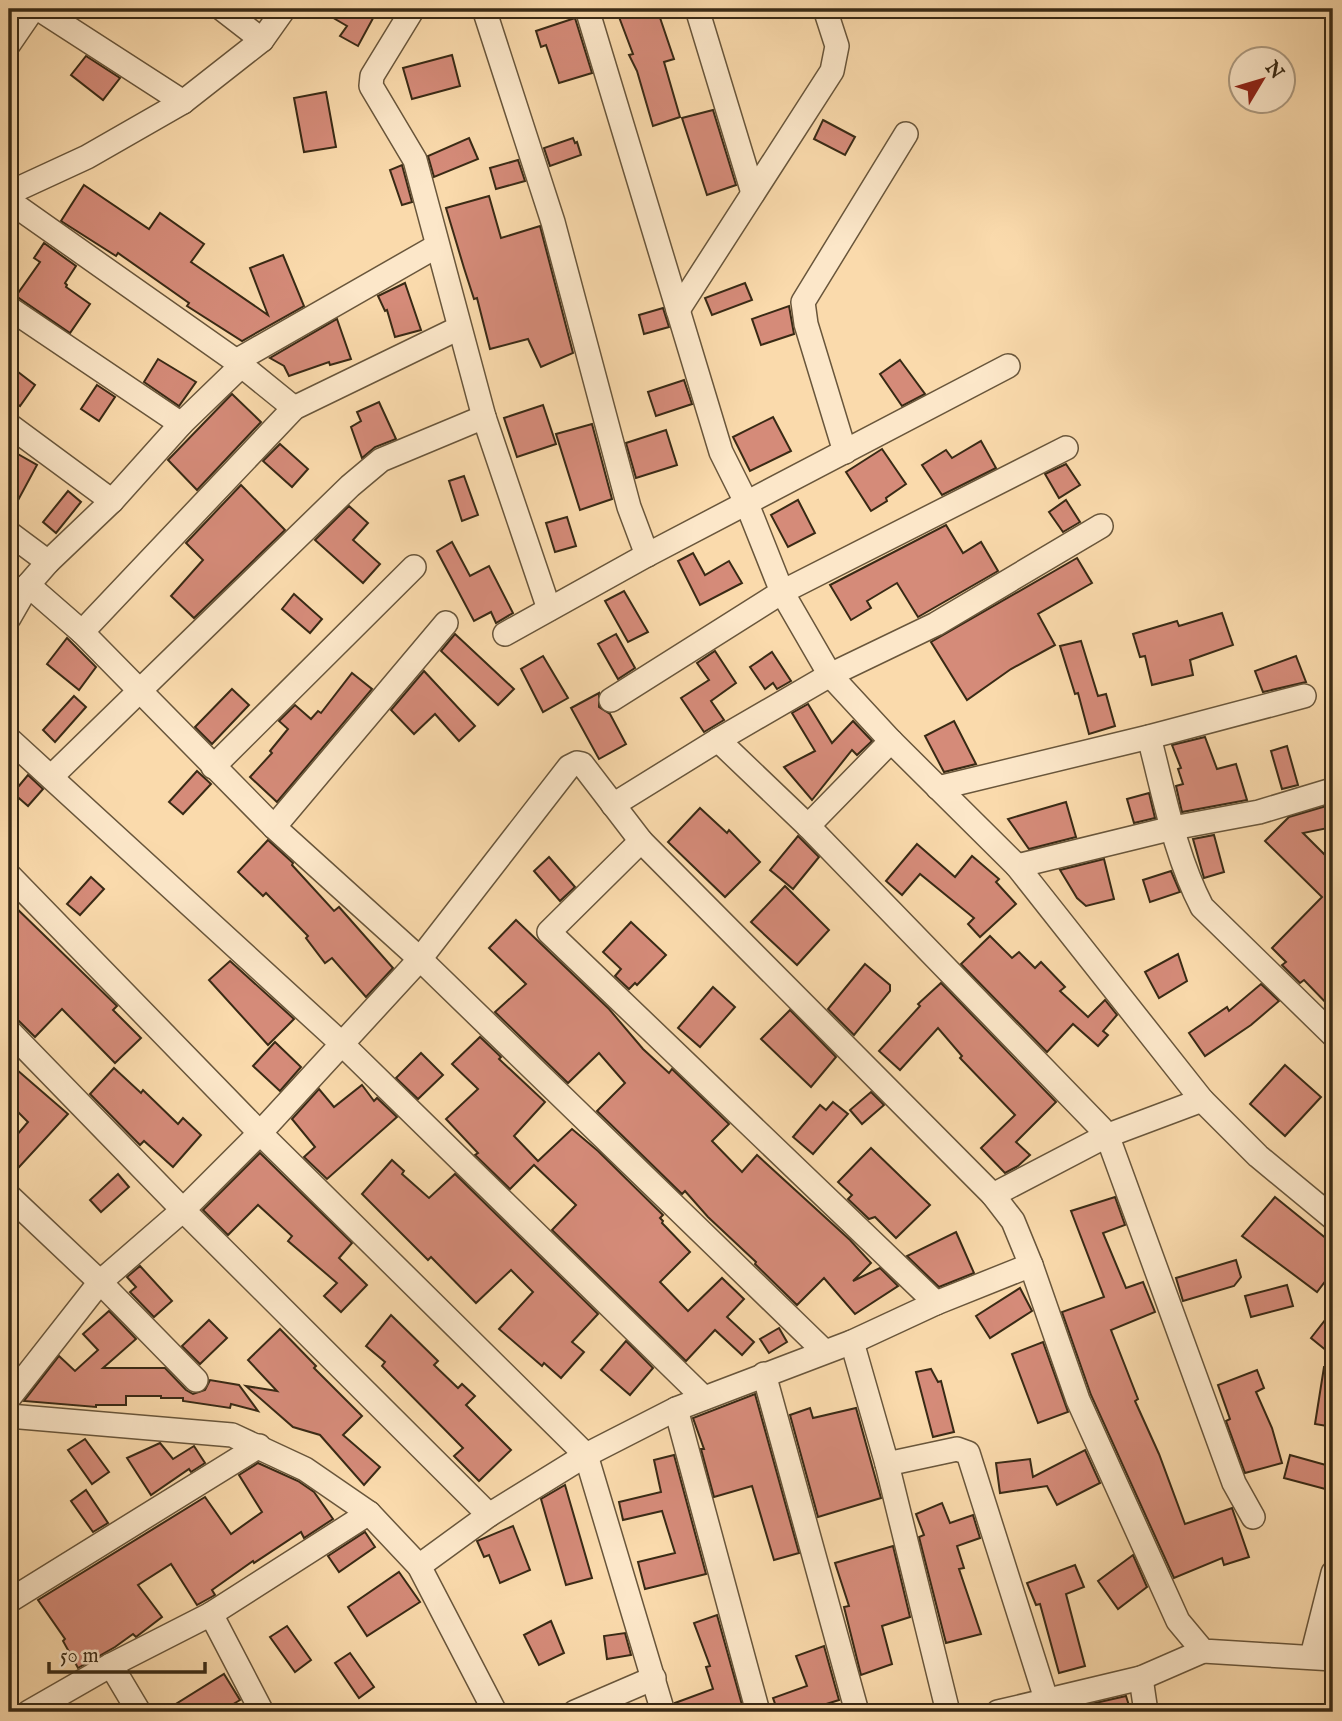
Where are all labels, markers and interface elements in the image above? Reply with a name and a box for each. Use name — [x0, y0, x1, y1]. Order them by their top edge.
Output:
north arrow — [1226, 46, 1296, 116]
text: N — [1259, 56, 1289, 85]
scale bar — [49, 1630, 205, 1674]
text: 50 m — [60, 1643, 99, 1670]

